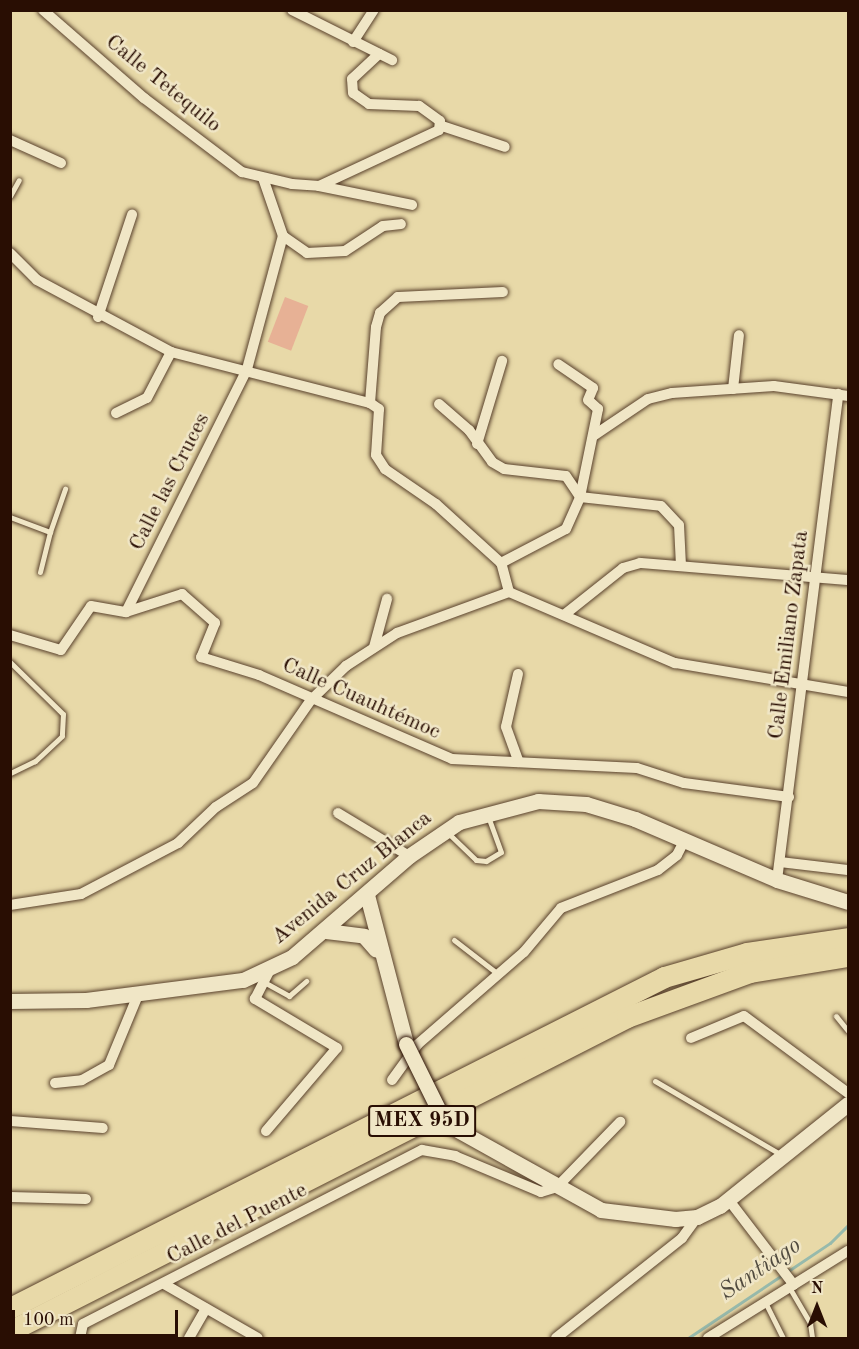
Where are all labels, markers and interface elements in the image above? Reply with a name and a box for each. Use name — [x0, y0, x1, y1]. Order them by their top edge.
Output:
street label: Calle Tetequilo — [100, 29, 226, 139]
street label: Calle las Cruces — [124, 409, 216, 555]
street label: Calle Emiliano Zapata — [763, 529, 815, 741]
street label: Calle Cuauhtémoc — [278, 652, 444, 746]
street label: Avenida Cruz Blanca — [267, 805, 437, 951]
road number: MEX 95D — [368, 1103, 476, 1139]
street label: Calle del Puente — [162, 1177, 312, 1271]
water label: Santiago — [715, 1232, 807, 1308]
north arrow — [787, 1277, 847, 1337]
text: N — [811, 1281, 823, 1297]
scale bar — [15, 1298, 182, 1336]
text: 100 m — [23, 1311, 74, 1329]

